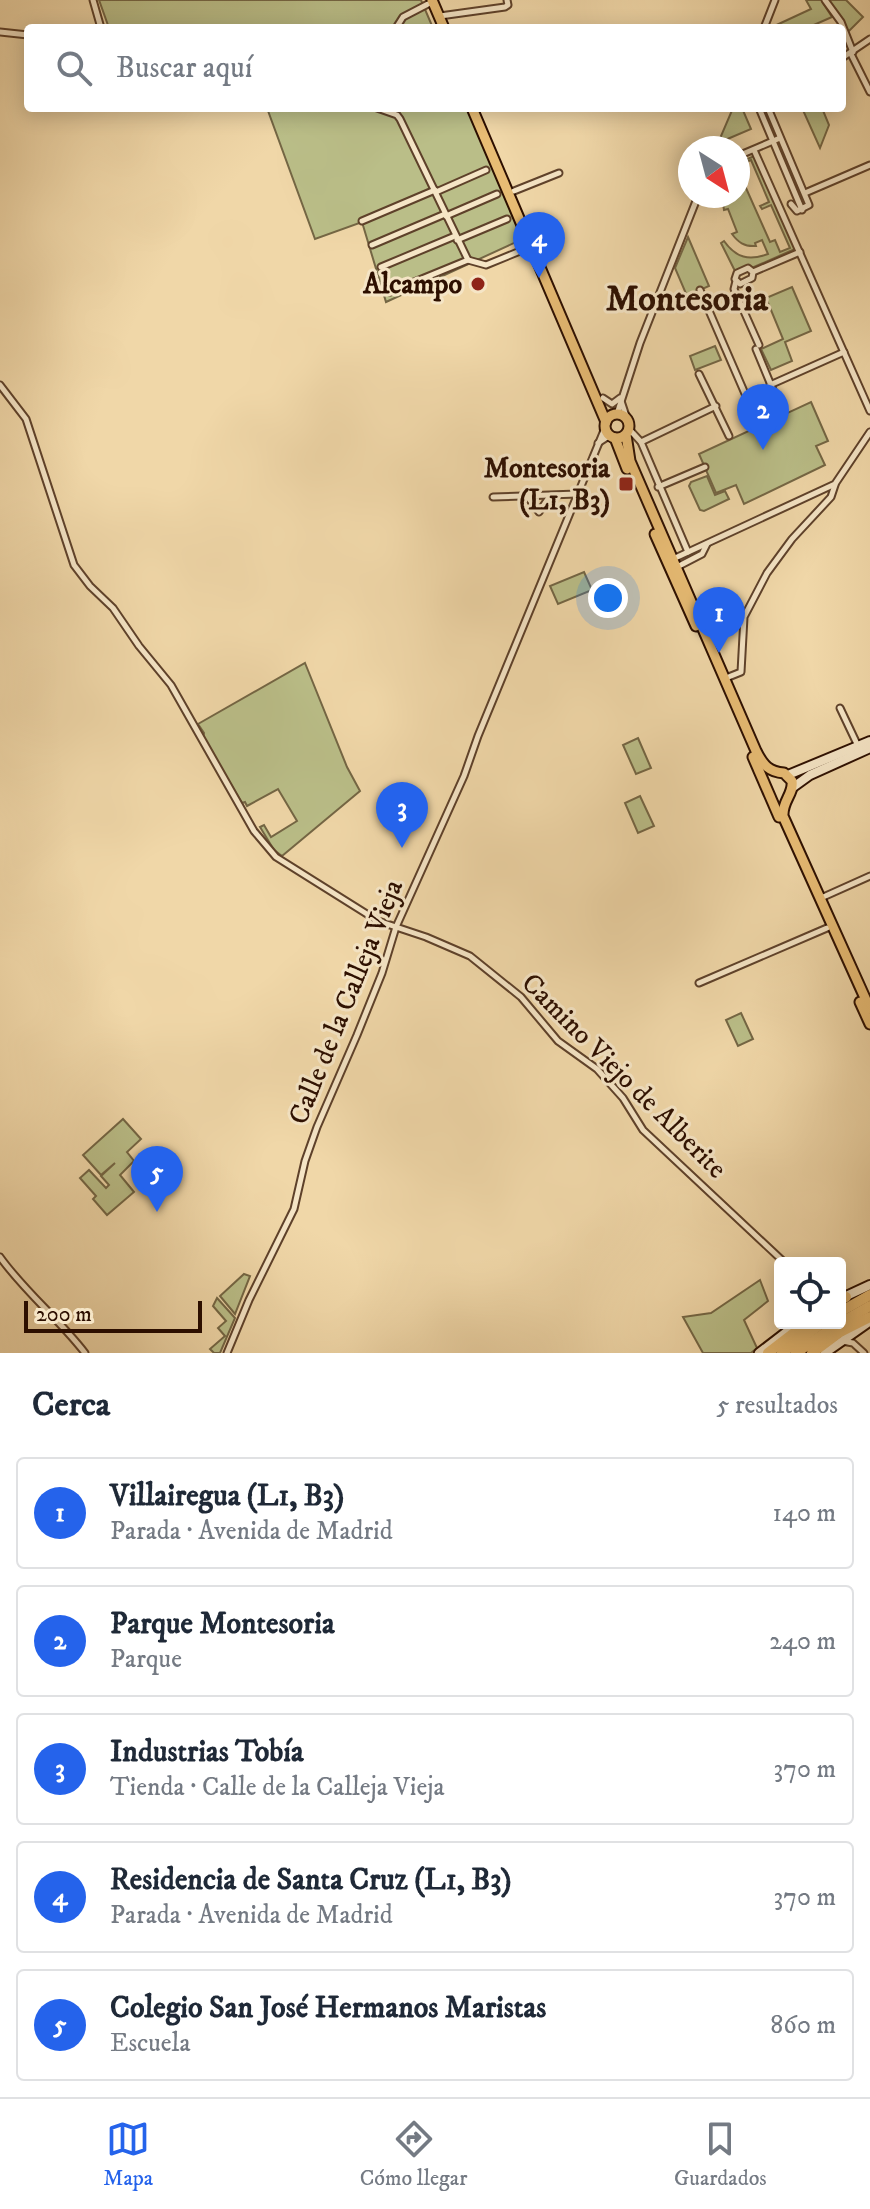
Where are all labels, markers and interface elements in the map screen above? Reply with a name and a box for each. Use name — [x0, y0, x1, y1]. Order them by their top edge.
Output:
search box — [24, 24, 846, 112]
icon: search — [52, 46, 96, 90]
text: Buscar aquí — [116, 50, 253, 87]
north arrow — [678, 136, 750, 208]
pin: 4 — [513, 212, 565, 278]
place label: Alcampo — [362, 267, 462, 302]
marker: Alcampo — [469, 275, 487, 293]
district label: Montesoria — [606, 277, 769, 322]
pin: 2 — [737, 384, 789, 450]
place label: Montesoria (L1, B3) — [484, 451, 611, 518]
marker: Montesoria (L1, B3) — [617, 475, 635, 493]
your location — [588, 578, 628, 618]
pin: 1 — [693, 587, 745, 653]
pin: 3 — [376, 782, 428, 848]
street label: Calle de la Calleja Vieja — [281, 874, 411, 1130]
street label: Camino Viejo de Alberite — [514, 966, 734, 1186]
pin: 5 — [131, 1146, 183, 1212]
map controls — [774, 1257, 846, 1329]
button: locate — [774, 1257, 846, 1329]
scale bar — [24, 1297, 202, 1333]
text: 200 m — [36, 1301, 92, 1328]
text: Cerca — [32, 1384, 110, 1426]
text: 5 resultados — [716, 1389, 838, 1422]
text: Villairegua (L1, B3) — [110, 1478, 344, 1515]
text: 1 — [55, 1497, 65, 1530]
text: 140 m — [772, 1497, 836, 1530]
text: Parada · Avenida de Madrid — [110, 1515, 393, 1548]
text: Parque Montesoria — [110, 1606, 335, 1643]
text: 2 — [54, 1625, 66, 1658]
text: 240 m — [769, 1625, 836, 1658]
text: Parque — [110, 1643, 182, 1676]
text: Industrias Tobía — [110, 1734, 304, 1771]
text: 3 — [55, 1753, 65, 1786]
text: 370 m — [774, 1753, 836, 1786]
text: Tienda · Calle de la Calleja Vieja — [110, 1771, 444, 1804]
text: Residencia de Santa Cruz (L1, B3) — [110, 1862, 512, 1899]
text: 4 — [53, 1881, 67, 1914]
text: 370 m — [774, 1881, 836, 1914]
text: Parada · Avenida de Madrid — [110, 1899, 393, 1932]
text: Colegio San José Hermanos Maristas — [110, 1990, 546, 2027]
text: 5 — [54, 2009, 66, 2042]
text: 860 m — [770, 2009, 836, 2042]
text: Escuela — [110, 2027, 190, 2060]
tab: Mapa — [103, 2117, 153, 2192]
tab: Cómo llegar — [360, 2117, 467, 2192]
tab: Guardados — [674, 2117, 767, 2192]

